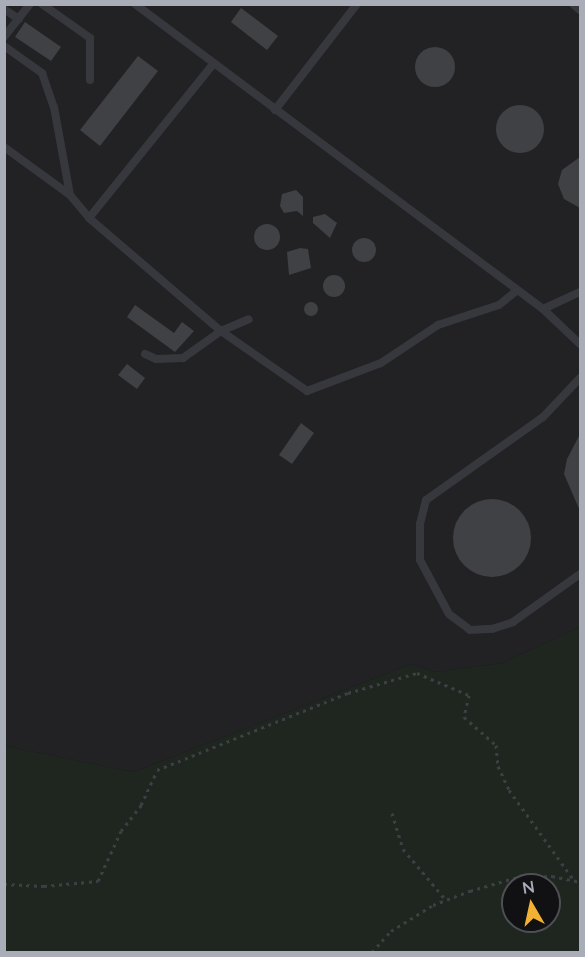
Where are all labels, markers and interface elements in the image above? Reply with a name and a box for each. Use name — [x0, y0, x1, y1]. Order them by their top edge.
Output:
north arrow — [501, 873, 561, 933]
text: N — [521, 876, 536, 897]

